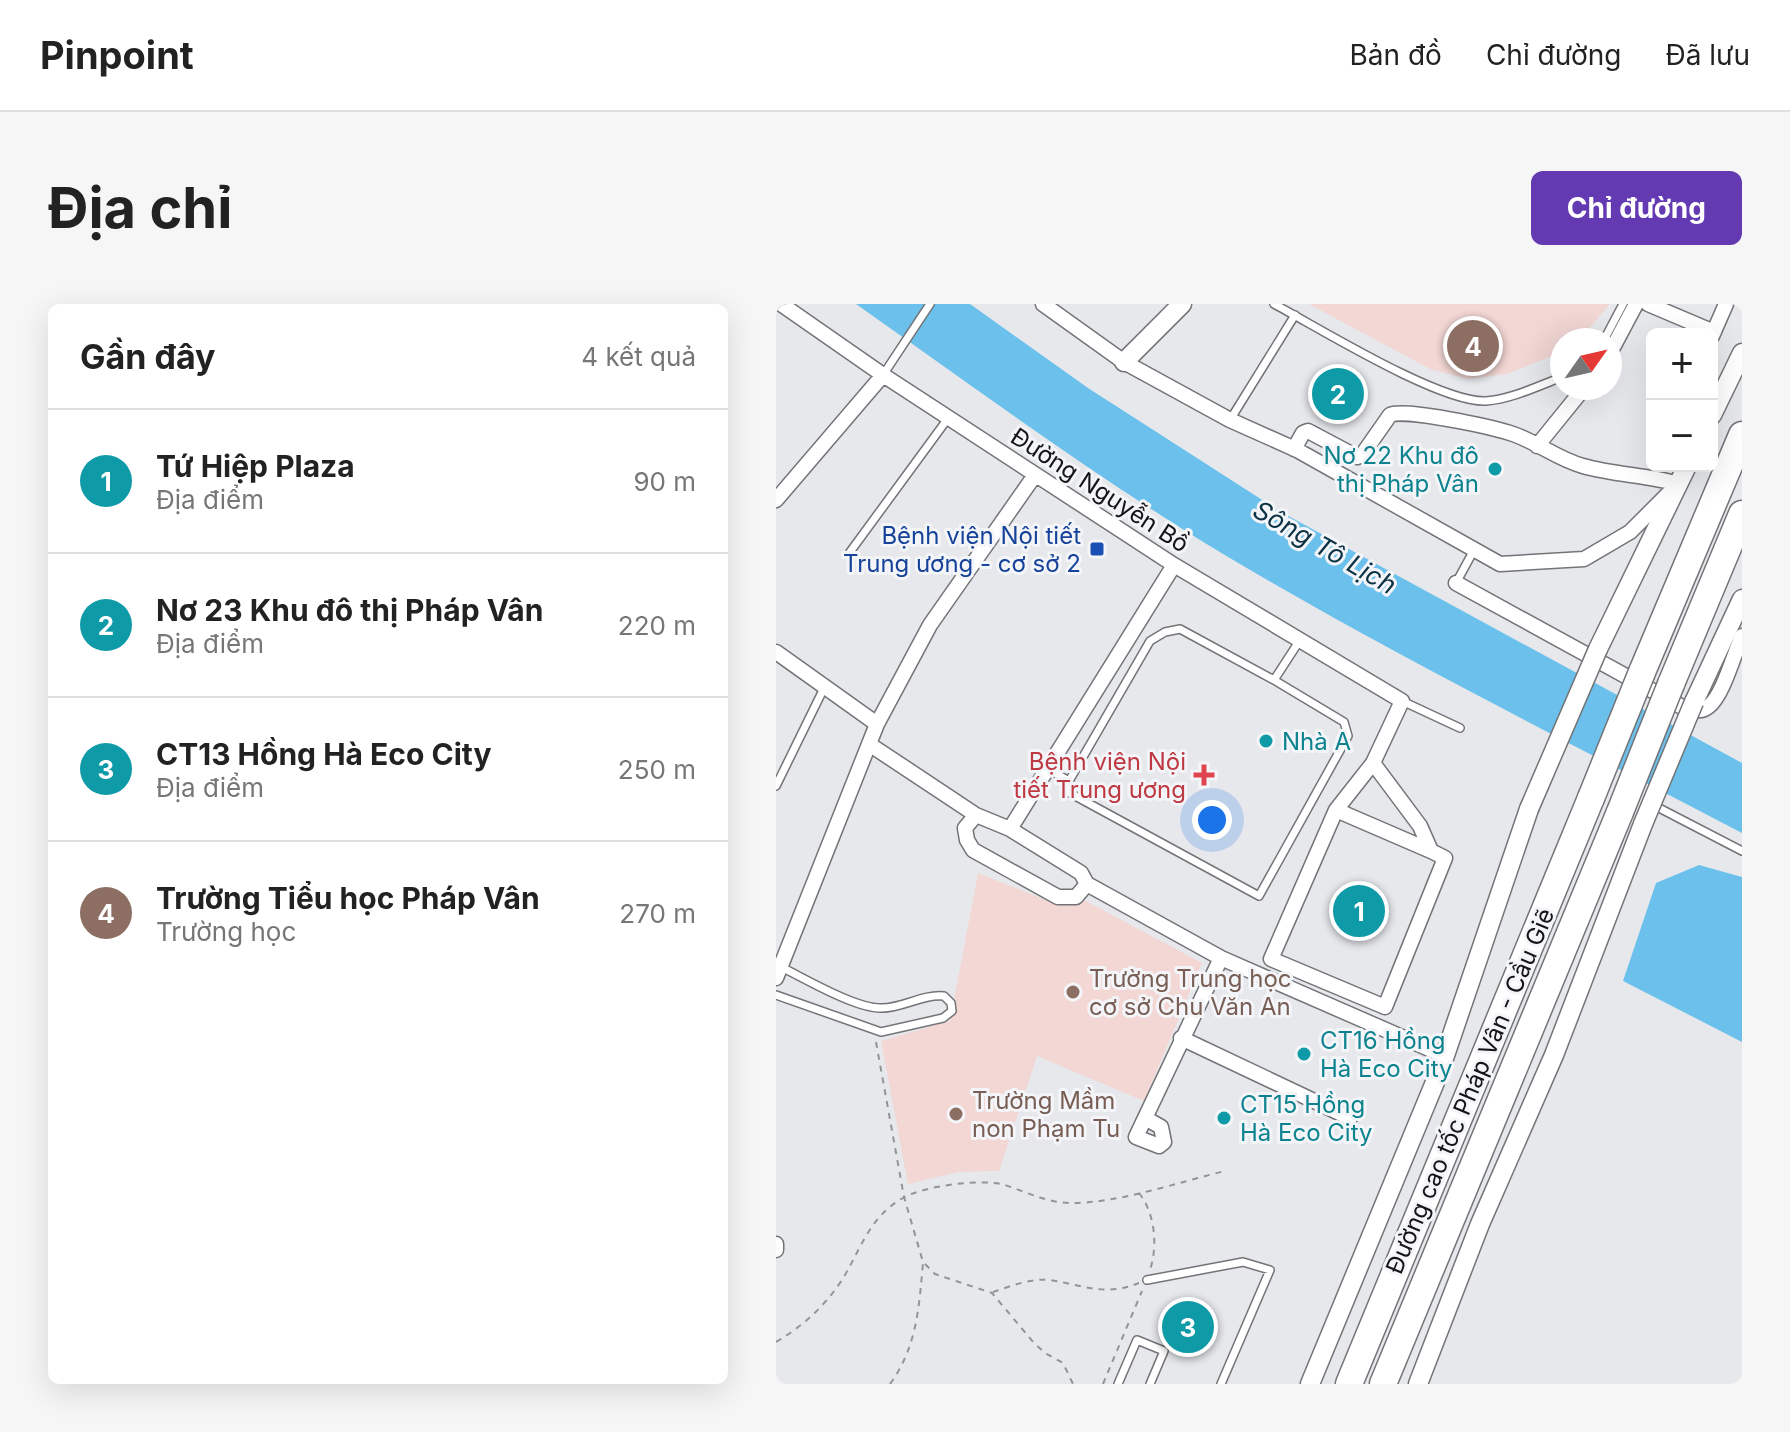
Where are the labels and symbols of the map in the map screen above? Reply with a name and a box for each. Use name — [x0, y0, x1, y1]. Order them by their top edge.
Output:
pin: 4 — [1447, 316, 1499, 376]
north arrow — [1550, 328, 1622, 400]
pin: 2 — [1312, 364, 1364, 424]
street label: Đường Nguyễn Bồ — [1006, 422, 1194, 558]
place label: Nơ 22 Khu đô thị Pháp Vân — [1323, 441, 1479, 498]
marker: Nơ 22 Khu đô thị Pháp Vân — [1486, 460, 1504, 478]
water label: Sông Tô Lịch — [1248, 494, 1402, 600]
place label: Bệnh viện Nội tiết Trung ương - cơ sở 2 — [843, 521, 1081, 578]
marker: Bệnh viện Nội tiết Trung ương - cơ sở 2 — [1088, 540, 1106, 558]
place label: Nhà A — [1282, 727, 1351, 756]
marker: Nhà A — [1257, 732, 1275, 750]
place label: Bệnh viện Nội tiết Trung ương — [1013, 747, 1186, 804]
marker: Bệnh viện Nội tiết Trung ương — [1193, 764, 1215, 786]
your location — [1192, 800, 1232, 840]
pin: 1 — [1333, 881, 1385, 941]
street label: Đường cao tốc Pháp Vân - Cầu Giẽ — [1380, 904, 1560, 1278]
place label: Trường Trung học cơ sở Chu Văn An — [1089, 964, 1292, 1021]
marker: Trường Trung học cơ sở Chu Văn An — [1064, 983, 1082, 1001]
place label: CT16 Hồng Hà Eco City — [1320, 1026, 1453, 1083]
marker: CT16 Hồng Hà Eco City — [1295, 1045, 1313, 1063]
place label: Trường Mầm non Phạm Tu — [972, 1086, 1120, 1143]
place label: CT15 Hồng Hà Eco City — [1240, 1090, 1373, 1147]
marker: Trường Mầm non Phạm Tu — [947, 1105, 965, 1123]
marker: CT15 Hồng Hà Eco City — [1215, 1109, 1233, 1127]
pin: 3 — [1162, 1297, 1214, 1357]

